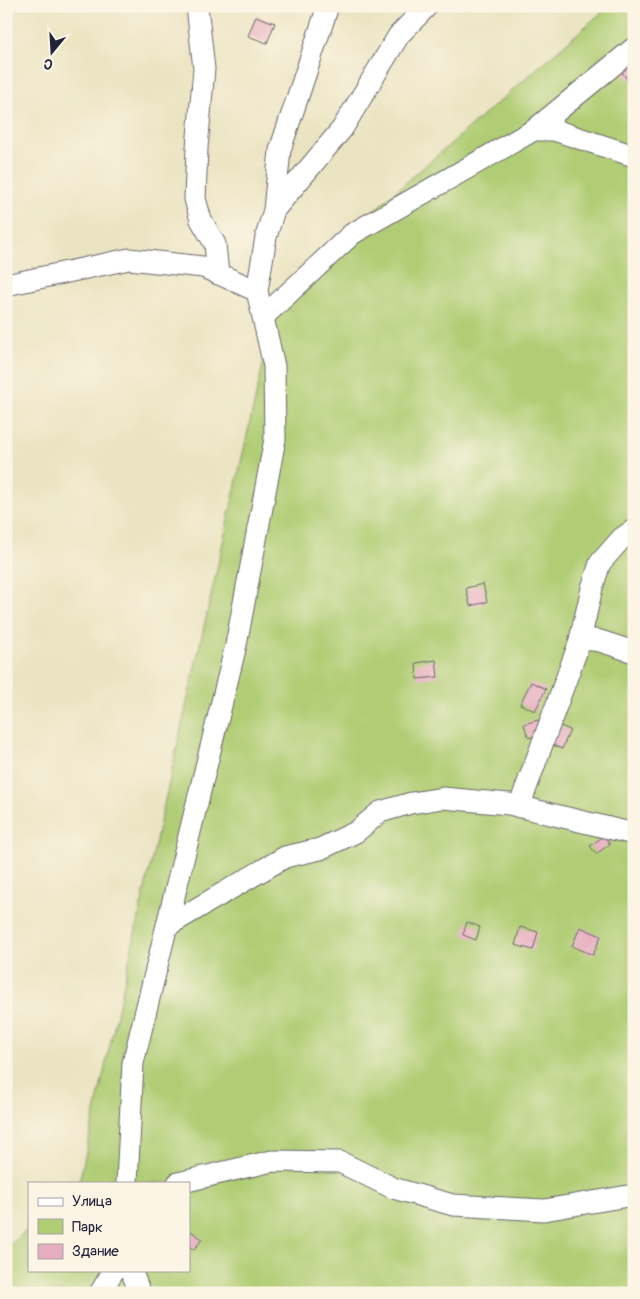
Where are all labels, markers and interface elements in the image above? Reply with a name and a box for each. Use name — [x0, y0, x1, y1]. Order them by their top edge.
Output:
north arrow — [28, 28, 78, 78]
text: С — [41, 54, 55, 73]
legend — [28, 1182, 190, 1272]
text: Улица — [72, 1192, 112, 1211]
text: Парк — [72, 1218, 103, 1237]
text: Здание — [72, 1242, 119, 1261]

